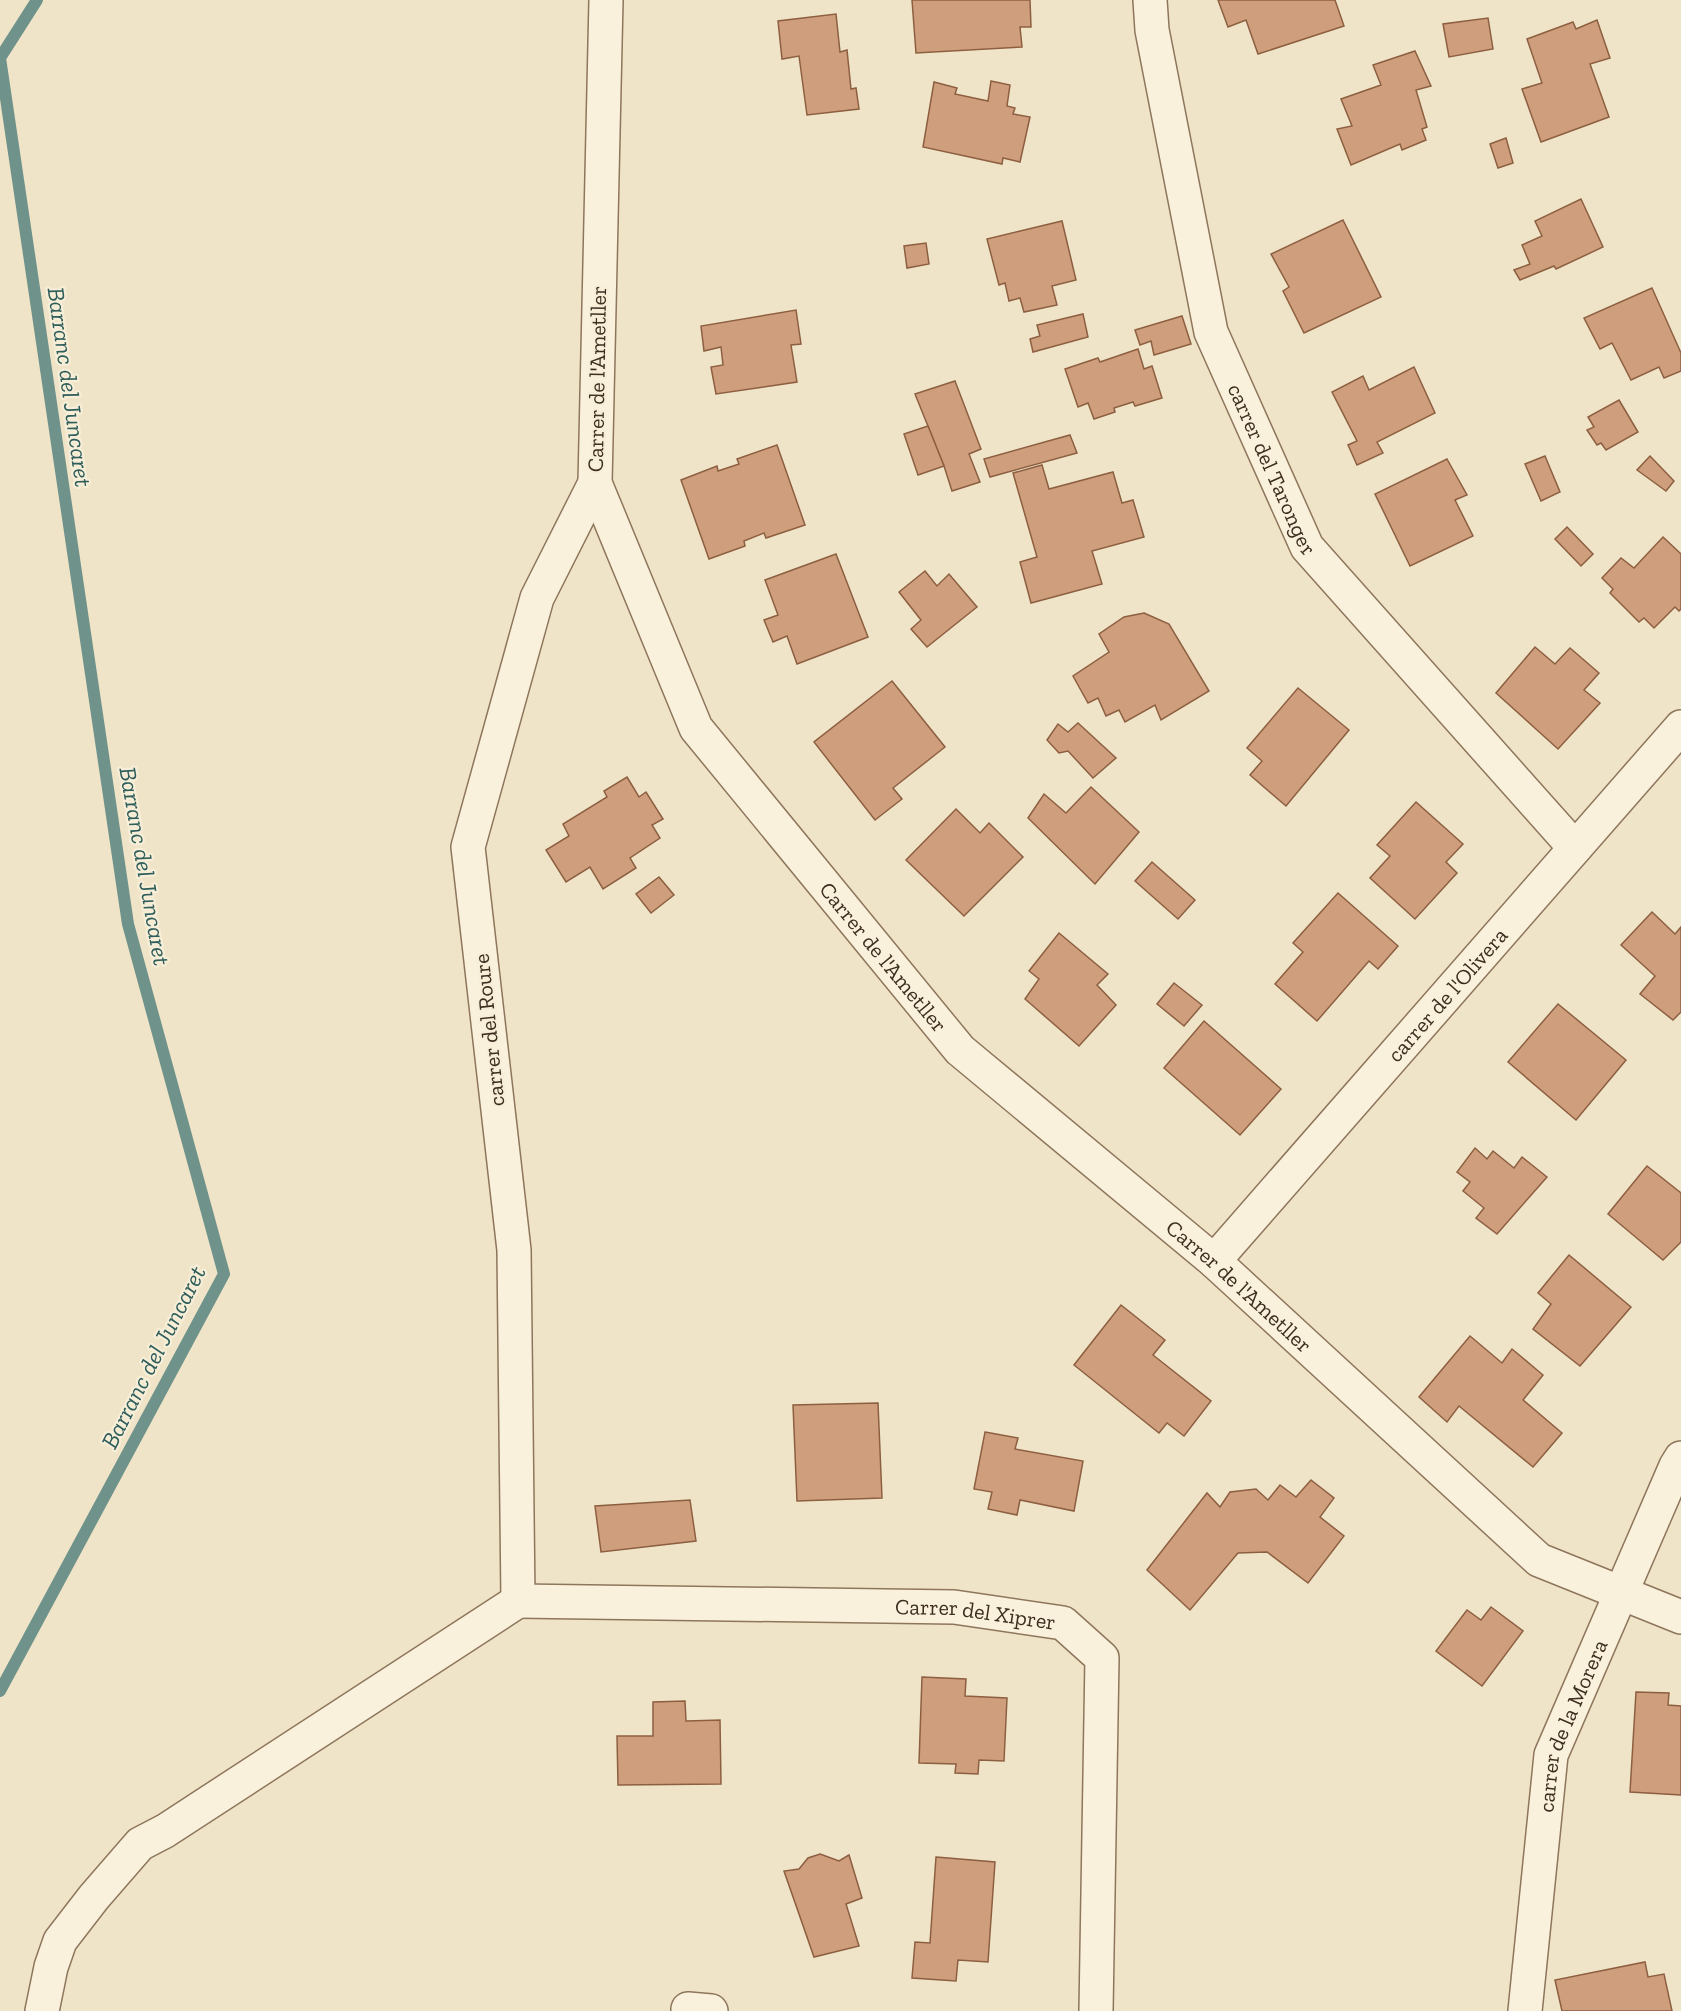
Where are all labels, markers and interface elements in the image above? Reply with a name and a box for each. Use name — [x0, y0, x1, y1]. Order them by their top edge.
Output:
water label: Barranc del Juncaret — [42, 285, 98, 489]
street label: Carrer de l'Ametller — [582, 286, 612, 472]
street label: carrer del Taronger — [1222, 379, 1322, 561]
water label: Barranc del Juncaret — [113, 764, 177, 968]
street label: Carrer de l'Ametller — [814, 876, 953, 1037]
street label: carrer de l'Olivera — [1381, 922, 1513, 1067]
street label: carrer del Roure — [468, 952, 510, 1108]
street label: Carrer de l'Ametller — [1161, 1214, 1318, 1358]
water label: Barranc del Juncaret — [94, 1261, 212, 1453]
street label: Carrer del Xiprer — [895, 1593, 1058, 1635]
street label: carrer de la Morera — [1532, 1635, 1613, 1813]

